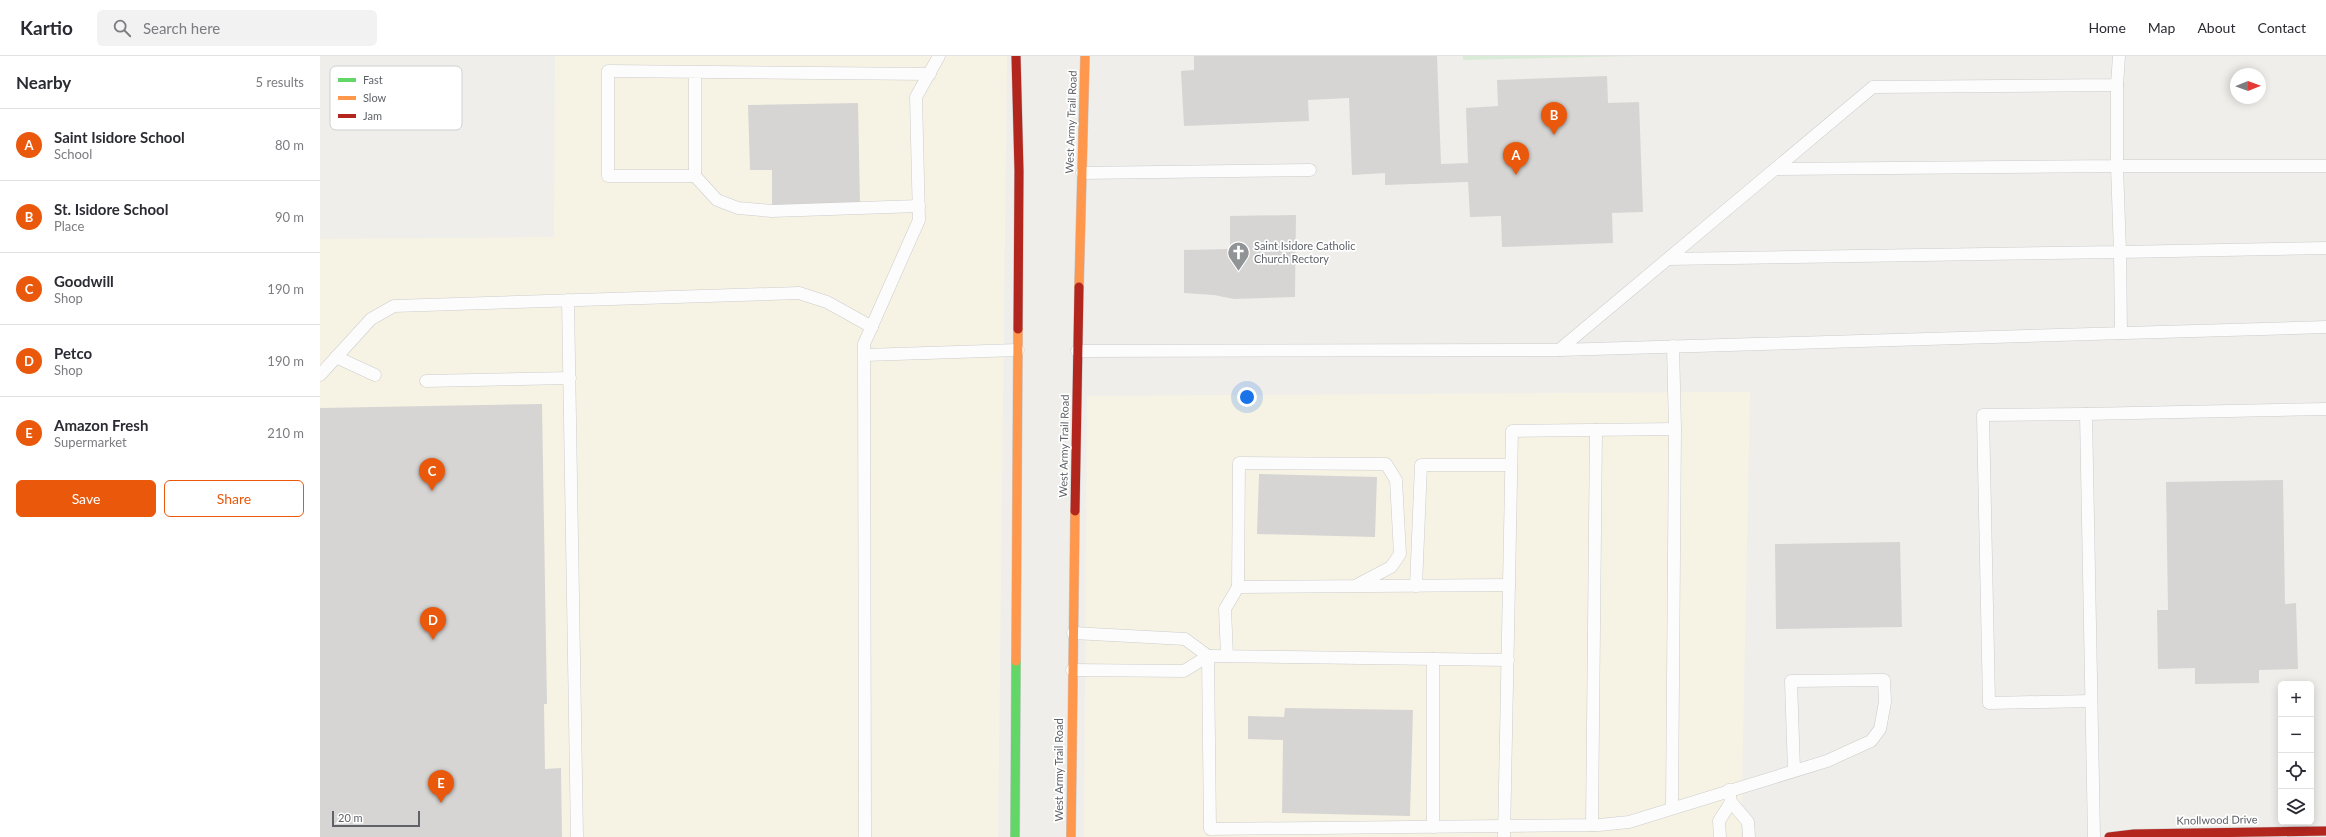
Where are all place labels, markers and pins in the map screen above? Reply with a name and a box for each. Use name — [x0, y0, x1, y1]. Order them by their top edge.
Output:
pin: B — [1541, 102, 1567, 135]
pin: A — [1503, 142, 1529, 175]
church icon: Saint Isidore Catholic Church Rectory — [1226, 239, 1252, 272]
place label: Saint Isidore Catholic Church Rectory — [1254, 239, 1356, 265]
pin: C — [419, 458, 445, 491]
pin: D — [420, 607, 446, 640]
pin: E — [428, 770, 454, 803]

